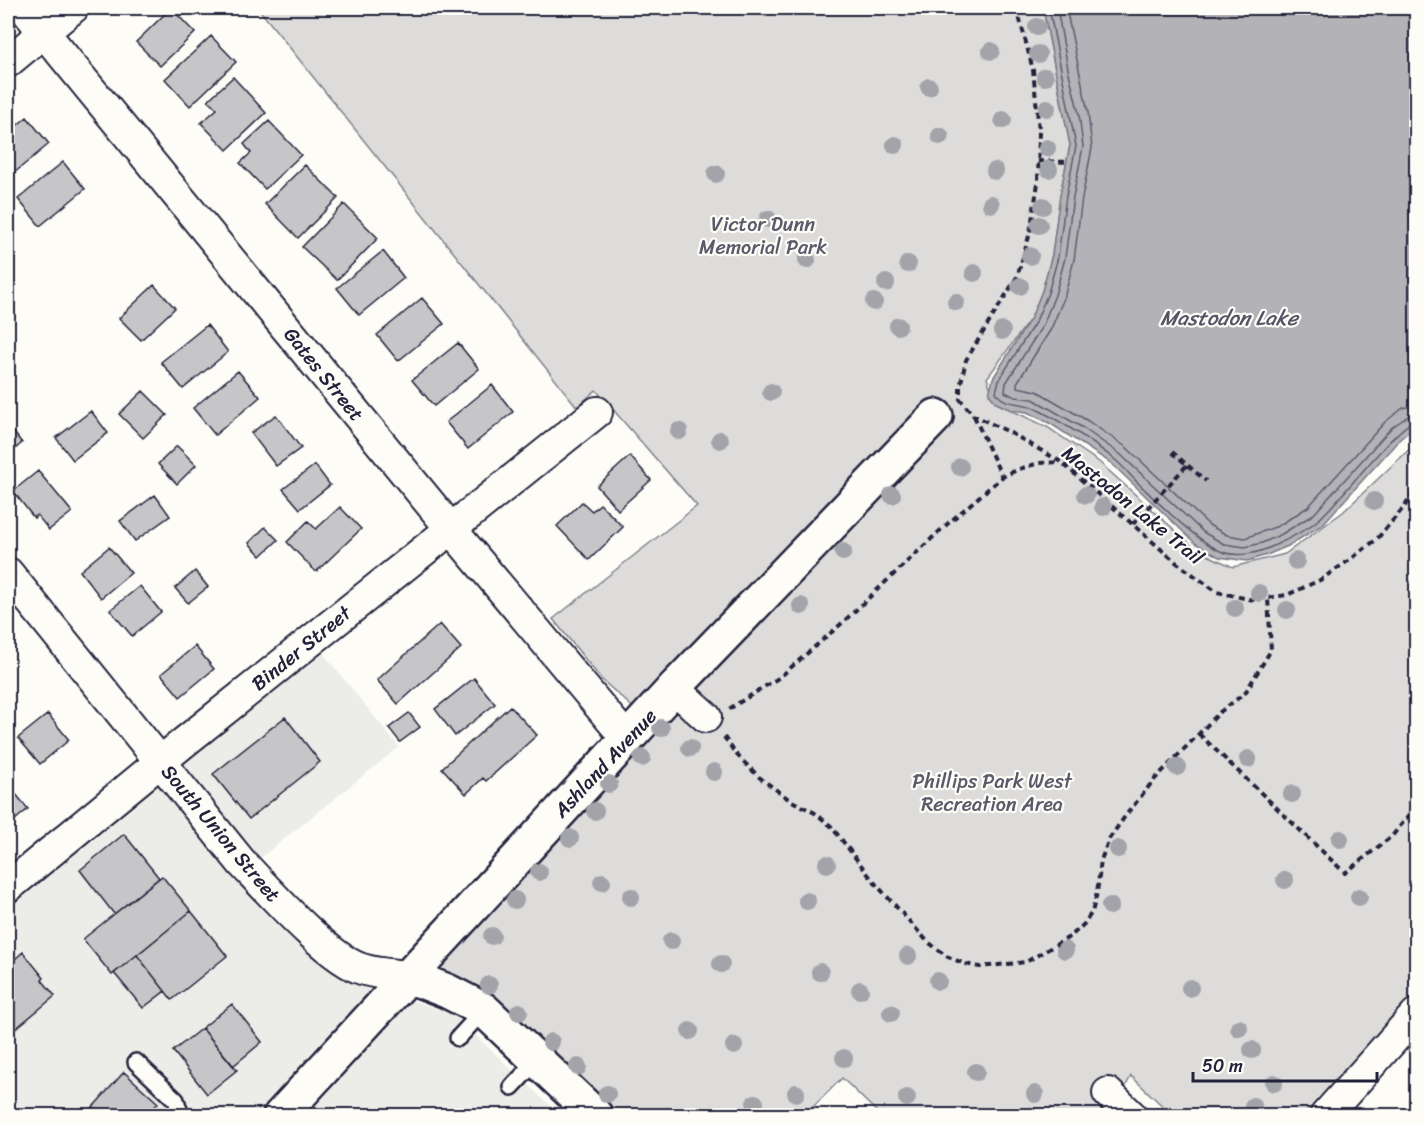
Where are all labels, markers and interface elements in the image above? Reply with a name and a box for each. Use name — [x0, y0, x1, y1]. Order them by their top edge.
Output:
park label: Victor Dunn Memorial Park — [699, 207, 827, 265]
water label: Mastodon Lake — [1160, 299, 1300, 337]
street label: Gates Street — [274, 319, 373, 430]
street label: Mastodon Lake Trail — [1054, 437, 1213, 575]
street label: Binder Street — [243, 596, 360, 700]
street label: Ashland Avenue — [544, 700, 666, 827]
street label: South Union Street — [152, 756, 289, 911]
park label: Phillips Park West Recreation Area — [912, 764, 1073, 822]
scale bar — [1193, 1045, 1378, 1083]
text: 50 m — [1202, 1050, 1243, 1082]

